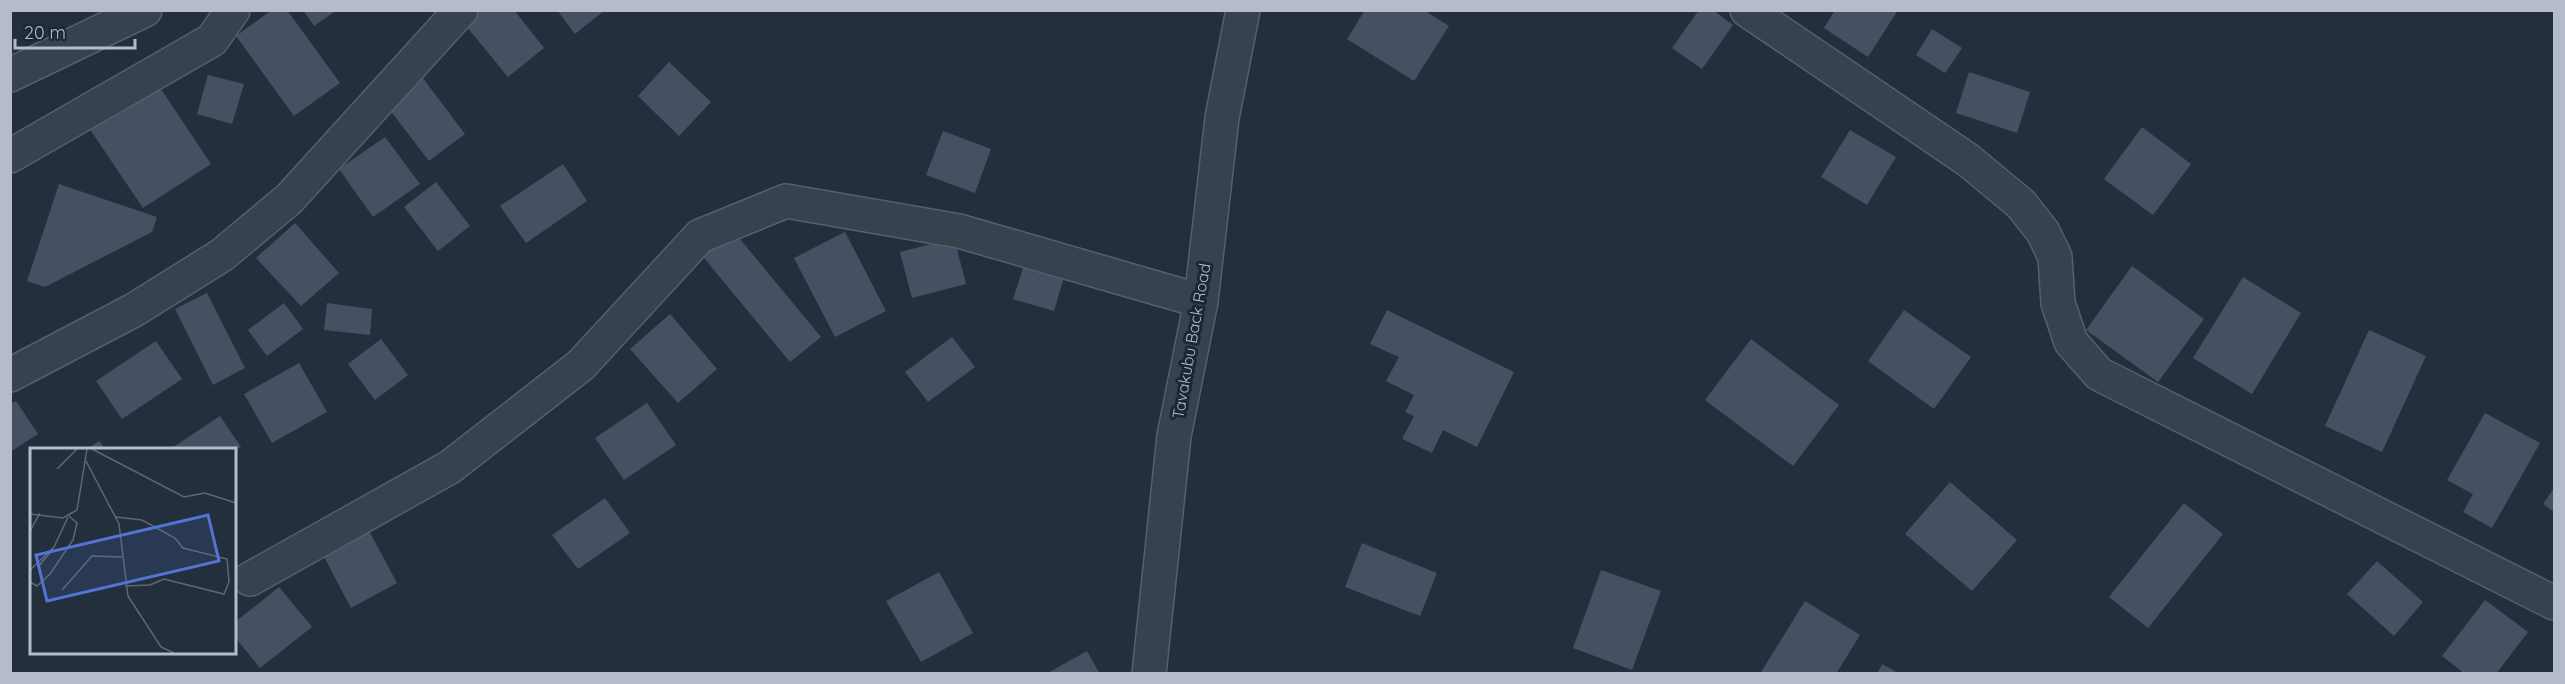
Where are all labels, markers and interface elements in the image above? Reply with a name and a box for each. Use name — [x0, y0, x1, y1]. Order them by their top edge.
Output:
scale bar — [15, 12, 135, 50]
text: 20 m — [24, 21, 66, 44]
street label: Tavakubu Back Road — [1167, 262, 1215, 420]
inset map — [30, 448, 236, 654]

